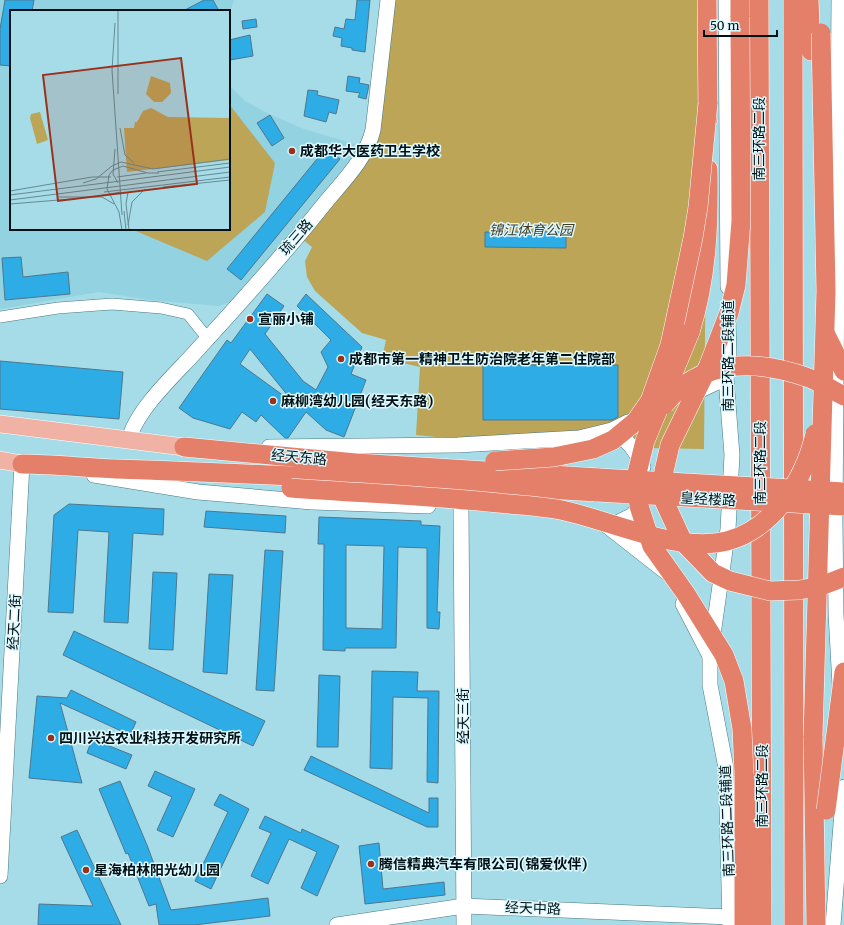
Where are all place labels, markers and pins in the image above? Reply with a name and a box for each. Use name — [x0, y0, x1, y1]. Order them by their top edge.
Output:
place label: 成都华大医药卫生学校 — [300, 142, 440, 160]
marker: 成都华大医药卫生学校 — [287, 146, 297, 156]
place label: 宣丽小铺 — [258, 310, 314, 328]
marker: 宣丽小铺 — [245, 314, 255, 324]
place label: 成都市第一精神卫生防治院老年第二住院部 — [349, 350, 615, 368]
marker: 成都市第一精神卫生防治院老年第二住院部 — [336, 354, 346, 364]
place label: 麻柳湾幼儿园(经天东路) — [281, 392, 433, 410]
marker: 麻柳湾幼儿园(经天东路) — [268, 396, 278, 406]
place label: 四川兴达农业科技开发研究所 — [59, 729, 241, 747]
marker: 四川兴达农业科技开发研究所 — [46, 733, 56, 743]
place label: 腾信精典汽车有限公司(锦爱伙伴) — [379, 855, 587, 873]
marker: 腾信精典汽车有限公司(锦爱伙伴) — [366, 859, 376, 869]
place label: 星海柏林阳光幼儿园 — [94, 861, 220, 879]
marker: 星海柏林阳光幼儿园 — [81, 865, 91, 875]

